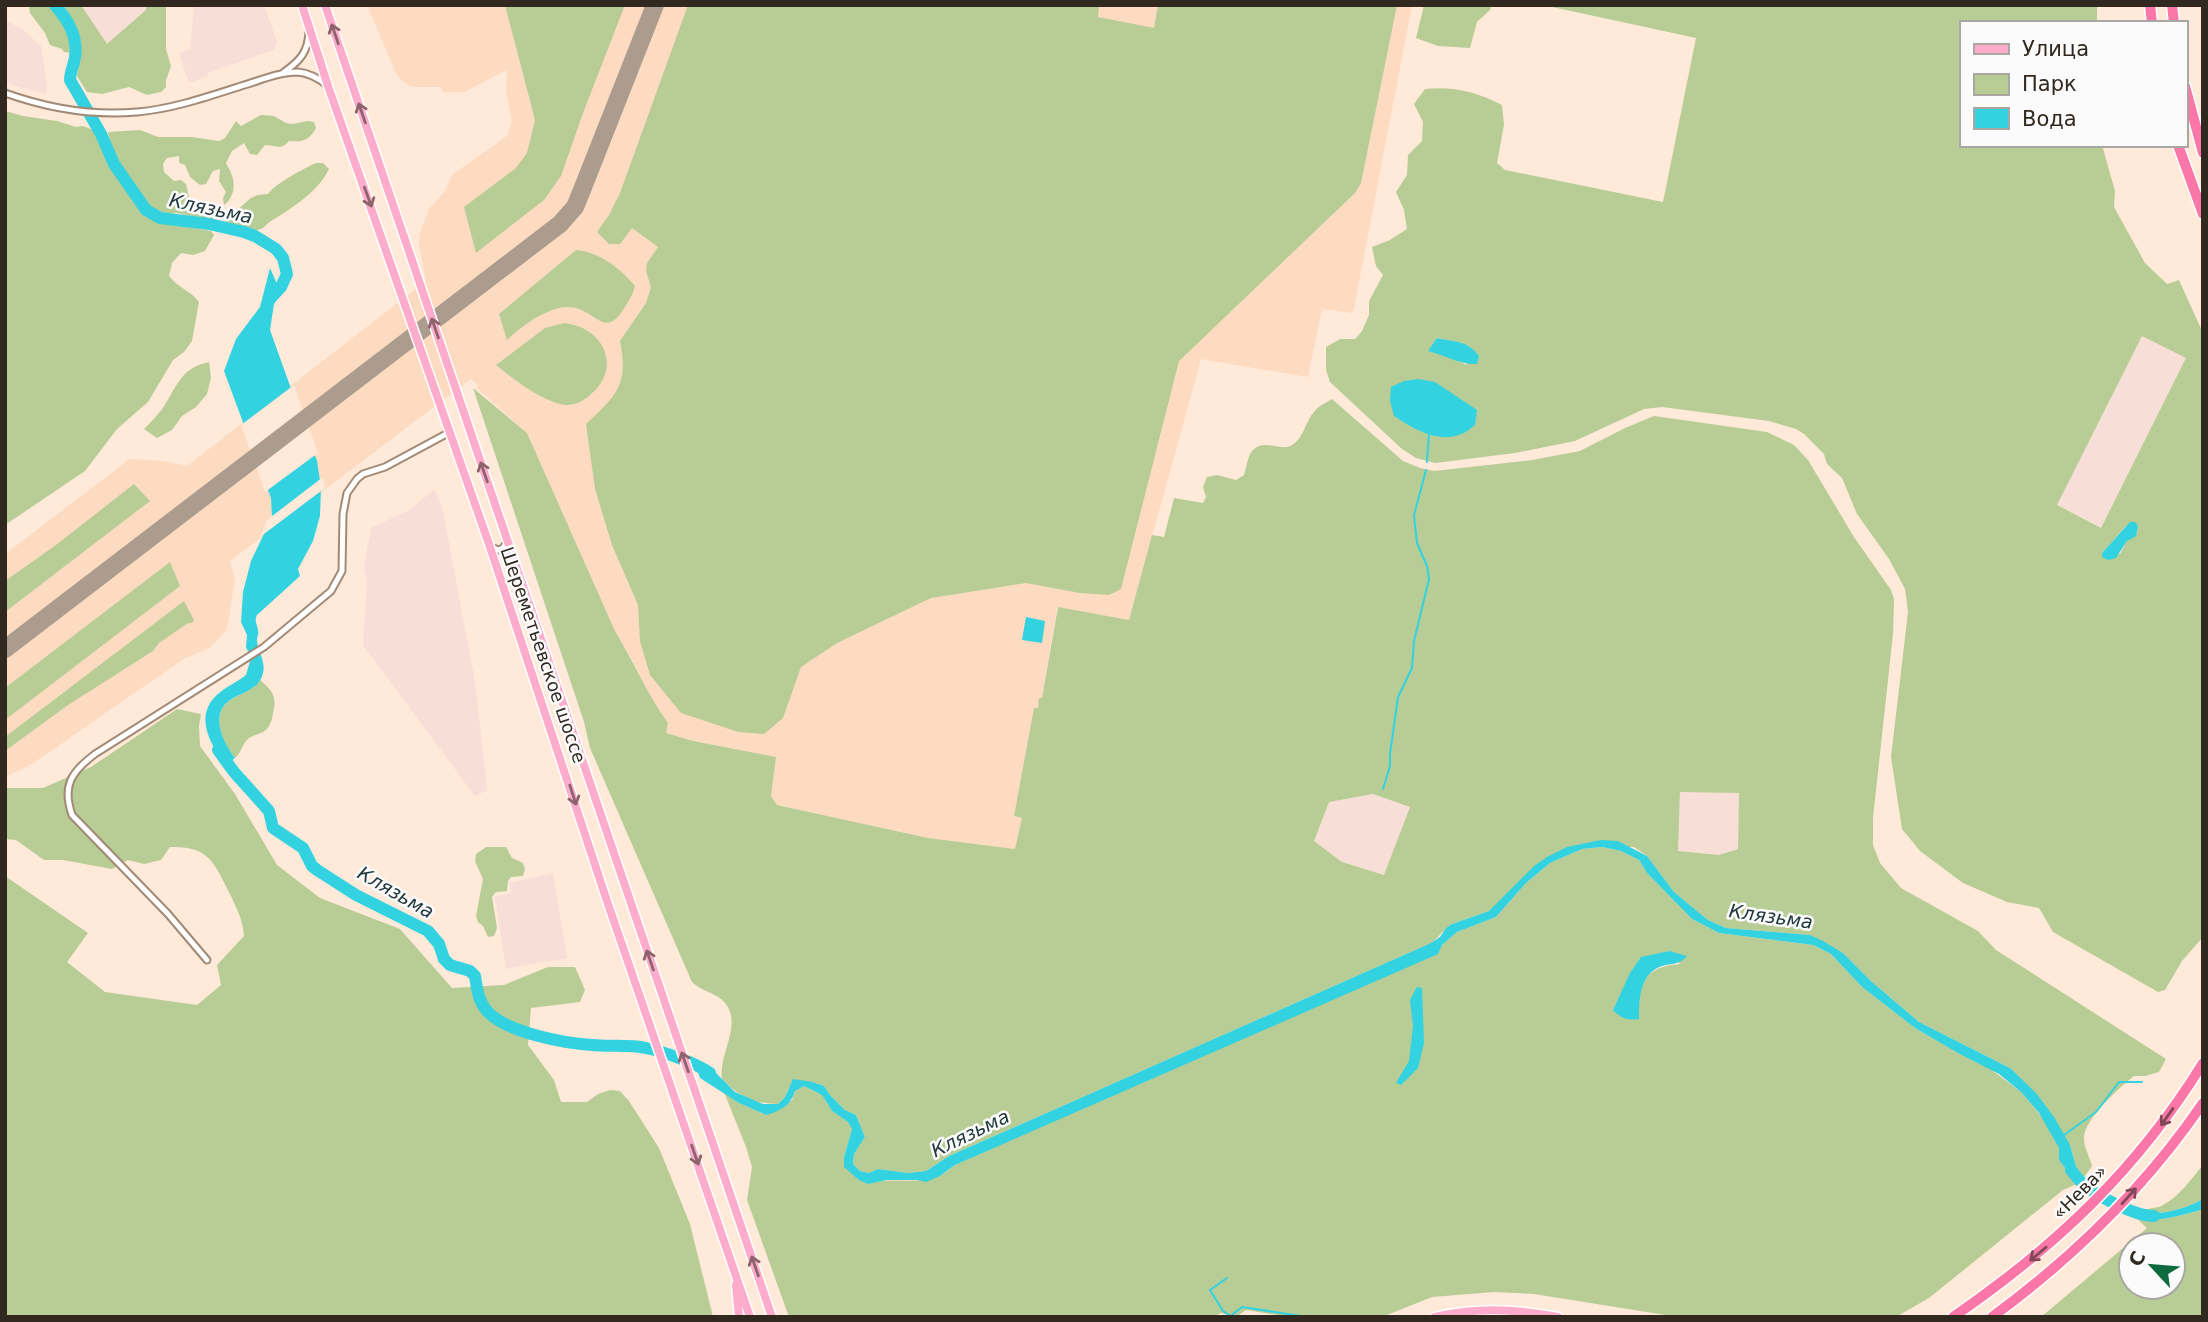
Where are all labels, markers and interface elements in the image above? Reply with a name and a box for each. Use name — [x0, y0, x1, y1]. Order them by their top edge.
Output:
legend — [1960, 21, 2187, 147]
one-way arrow — [328, 23, 340, 45]
text: Улица — [2022, 37, 2089, 61]
text: Парк — [2022, 72, 2077, 96]
one-way arrow — [355, 102, 367, 124]
text: Вода — [2022, 107, 2077, 131]
one-way arrow — [362, 185, 375, 207]
water label: Клязьма — [167, 188, 255, 228]
one-way arrow — [428, 318, 440, 340]
one-way arrow — [477, 461, 489, 483]
street label: Шереметьевское шоссе — [497, 544, 590, 766]
one-way arrow — [567, 783, 580, 805]
water label: Клязьма — [354, 861, 438, 923]
water label: Клязьма — [1728, 899, 1814, 933]
one-way arrow — [643, 949, 656, 971]
one-way arrow — [678, 1051, 690, 1073]
water label: Клязьма — [927, 1105, 1013, 1161]
one-way arrow — [2160, 1107, 2174, 1126]
one-way arrow — [690, 1143, 702, 1165]
street label: «Нева» — [2048, 1160, 2111, 1223]
one-way arrow — [2121, 1188, 2138, 1205]
north arrow — [2117, 1231, 2187, 1301]
one-way arrow — [2029, 1246, 2047, 1262]
text: С — [2124, 1247, 2150, 1270]
one-way arrow — [748, 1255, 761, 1277]

